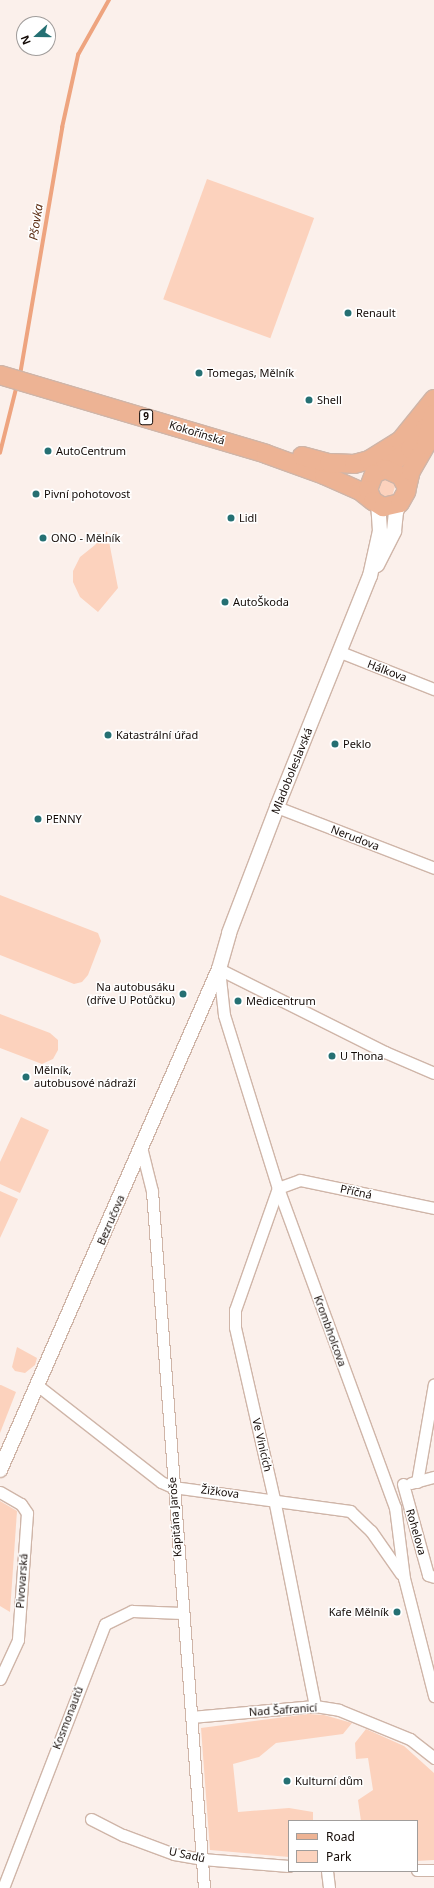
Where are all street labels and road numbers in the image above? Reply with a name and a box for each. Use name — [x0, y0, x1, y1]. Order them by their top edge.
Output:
road number: 9 — [139, 409, 153, 425]
street label: Kokořínská — [168, 418, 226, 448]
street label: Hálkova — [365, 657, 409, 685]
street label: Mladoboleslavská — [269, 726, 315, 816]
street label: Nerudova — [329, 823, 381, 853]
street label: Příčná — [339, 1182, 373, 1202]
street label: Bezručova — [95, 1193, 127, 1247]
street label: Krombholcova — [311, 1294, 349, 1368]
street label: Ve Vinicích — [249, 1417, 275, 1473]
street label: Kapitána Jaroše — [166, 1477, 184, 1557]
street label: Žižkova — [200, 1483, 240, 1501]
street label: Rohelova — [403, 1507, 429, 1557]
street label: Pivovarská — [13, 1553, 31, 1609]
street label: Kosmonautů — [50, 1685, 86, 1751]
street label: Nad Šafranicí — [248, 1701, 318, 1719]
street label: U Sadů — [168, 1845, 206, 1865]

